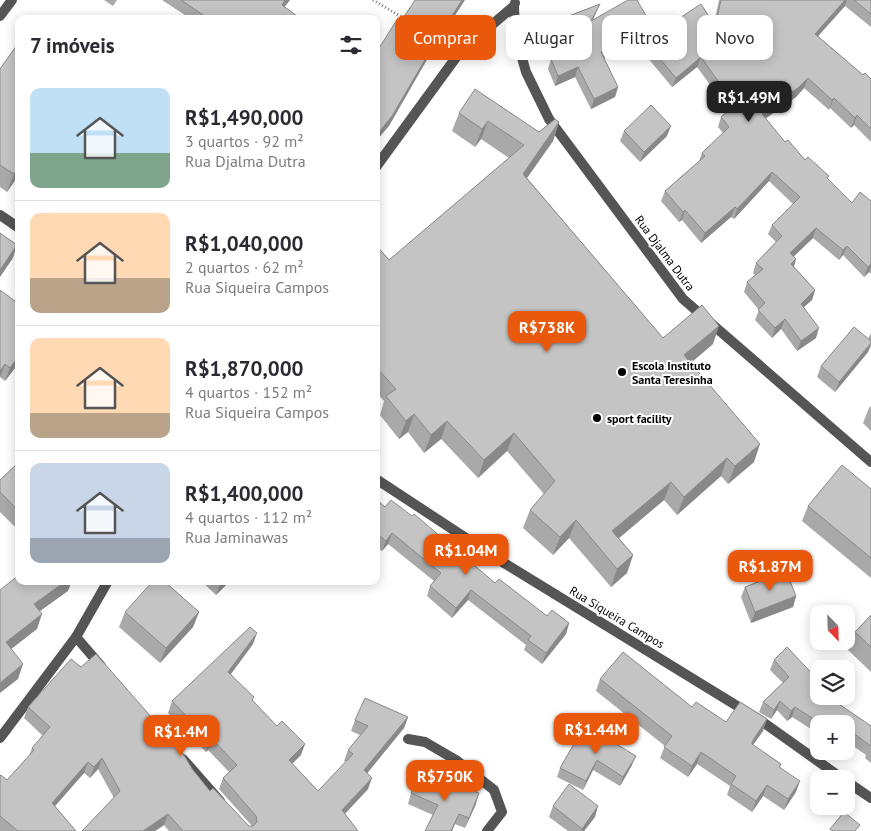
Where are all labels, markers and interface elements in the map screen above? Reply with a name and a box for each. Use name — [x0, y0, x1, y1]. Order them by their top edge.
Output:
chip: Comprar — [395, 15, 496, 60]
chip: Alugar — [506, 15, 592, 60]
chip: Filtros — [602, 15, 687, 60]
chip: Novo — [697, 15, 773, 60]
icon: filters — [337, 31, 365, 59]
text: 7 imóveis — [30, 32, 115, 59]
pin: R$1.49M — [703, 80, 795, 123]
text: R$1.49M — [718, 87, 780, 107]
text: R$1,490,000 — [185, 104, 303, 131]
icon: home — [70, 108, 130, 168]
text: 3 quartos · 92 m² — [185, 131, 303, 151]
text: Rua Djalma Dutra — [185, 151, 306, 171]
street label: Rua Djalma Dutra — [632, 212, 698, 294]
text: R$1,040,000 — [185, 230, 303, 257]
icon: home — [70, 233, 130, 293]
text: 2 quartos · 62 m² — [185, 257, 303, 277]
text: Rua Siqueira Campos — [185, 277, 329, 297]
pin: R$738K — [506, 310, 588, 353]
text: R$738K — [519, 317, 575, 337]
text: R$1,870,000 — [185, 355, 303, 382]
icon: home — [70, 358, 130, 418]
place label: Escola Instituto Santa Teresinha — [632, 358, 713, 387]
marker: Escola Instituto Santa Teresinha — [616, 366, 628, 378]
text: 4 quartos · 152 m² — [185, 382, 312, 402]
text: Rua Siqueira Campos — [185, 402, 329, 422]
place label: sport facility — [607, 411, 672, 426]
marker: sport facility — [591, 412, 603, 424]
text: R$1,400,000 — [185, 480, 303, 507]
icon: home — [70, 483, 130, 543]
text: 4 quartos · 112 m² — [185, 507, 312, 527]
text: Rua Jaminawas — [185, 527, 288, 547]
pin: R$1.04M — [420, 534, 512, 576]
text: R$1.04M — [435, 540, 497, 560]
pin: R$1.87M — [724, 550, 816, 592]
text: R$1.87M — [739, 556, 801, 576]
street label: Rua Siqueira Campos — [567, 583, 667, 651]
north arrow — [810, 605, 855, 650]
map controls — [810, 605, 855, 815]
button: layers — [810, 660, 855, 705]
pin: R$1.44M — [550, 712, 642, 755]
pin: R$1.4M — [140, 714, 222, 757]
button: + — [810, 715, 855, 760]
text: R$1.44M — [565, 719, 627, 739]
text: R$1.4M — [154, 721, 208, 741]
pin: R$750K — [404, 760, 486, 802]
text: R$750K — [417, 766, 473, 786]
button: − — [810, 770, 855, 815]

